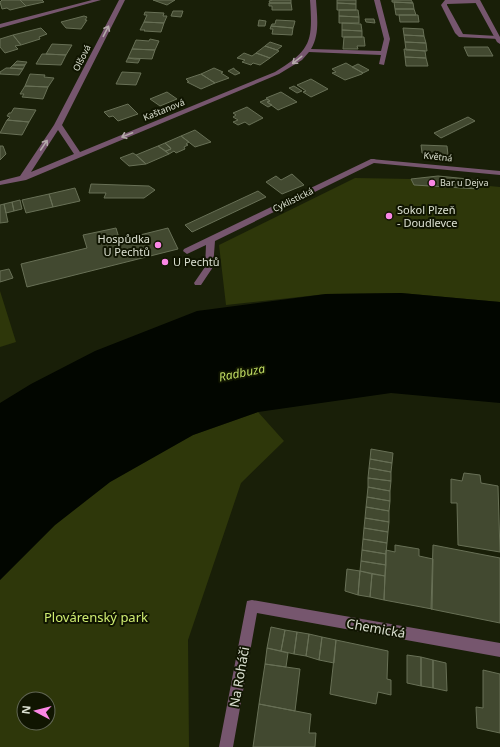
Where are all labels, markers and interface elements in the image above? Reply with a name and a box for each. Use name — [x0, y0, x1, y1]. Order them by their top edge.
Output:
one-way arrow — [103, 25, 111, 37]
street label: Olšová — [69, 42, 94, 73]
one-way arrow — [292, 56, 303, 65]
street label: Kaštanová — [141, 95, 187, 124]
one-way arrow — [121, 131, 133, 139]
one-way arrow — [41, 139, 49, 151]
street label: Květná — [423, 149, 453, 164]
place label: Bar u Dejva — [440, 176, 488, 189]
marker: Bar u Dejva — [427, 178, 437, 188]
street label: Cyklistická — [270, 184, 315, 215]
place label: Sokol Plzeň - Doudlevce — [397, 202, 458, 230]
marker: Sokol Plzeň - Doudlevce — [384, 211, 394, 221]
place label: Hospůdka U Pechtů — [98, 231, 150, 259]
marker: Hospůdka U Pechtů — [153, 240, 163, 250]
place label: U Pechtů — [173, 254, 220, 269]
marker: U Pechtů — [160, 257, 170, 267]
water label: Radbuza — [217, 360, 267, 385]
park label: Plovárenský park — [44, 608, 148, 626]
street label: Chemická — [345, 614, 407, 642]
street label: Na Roháči — [225, 645, 253, 709]
north arrow — [16, 691, 56, 731]
text: N — [18, 704, 34, 715]

